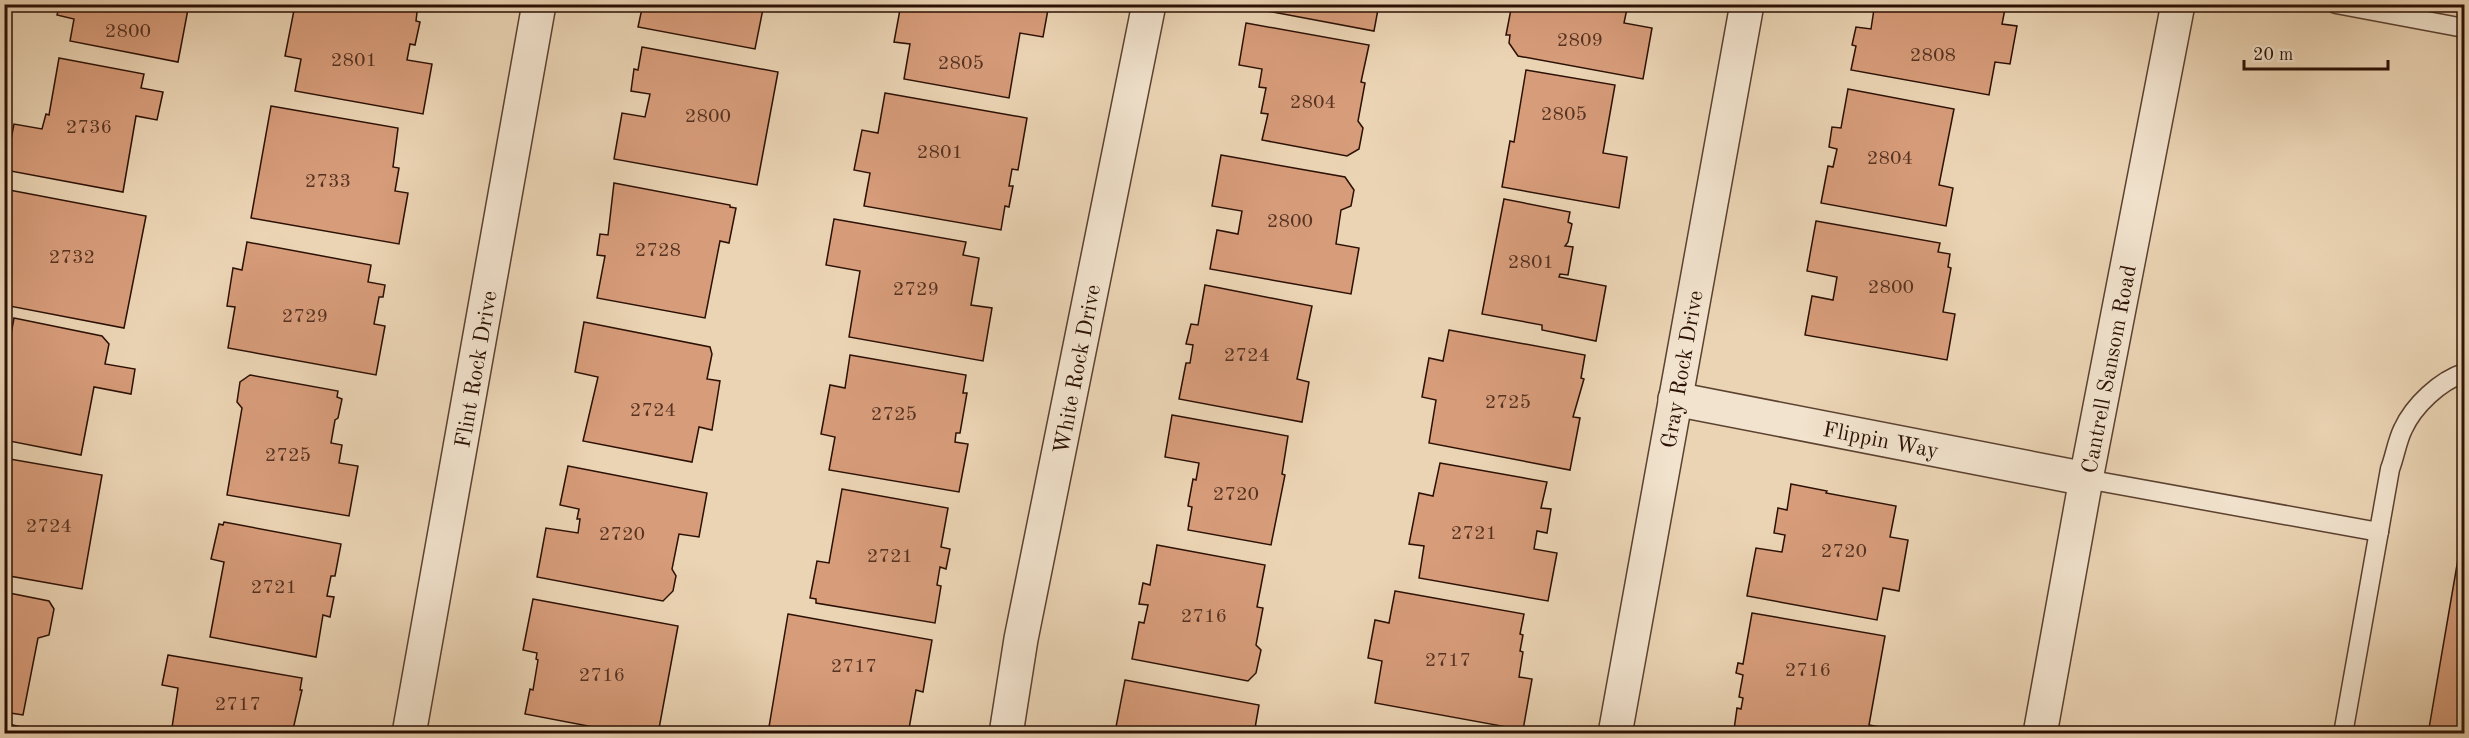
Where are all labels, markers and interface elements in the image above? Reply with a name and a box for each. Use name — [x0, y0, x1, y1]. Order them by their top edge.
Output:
house number: 2800 — [105, 22, 151, 42]
house number: 2809 — [1557, 31, 1603, 51]
scale bar — [2244, 33, 2388, 71]
house number: 2808 — [1910, 46, 1956, 66]
text: 20 m — [2253, 46, 2293, 64]
house number: 2801 — [331, 51, 377, 71]
house number: 2805 — [938, 54, 984, 74]
house number: 2804 — [1290, 93, 1336, 113]
house number: 2805 — [1541, 105, 1587, 125]
house number: 2800 — [685, 107, 731, 127]
house number: 2736 — [66, 118, 112, 138]
house number: 2801 — [917, 143, 963, 163]
house number: 2804 — [1867, 149, 1913, 169]
house number: 2733 — [305, 172, 351, 192]
house number: 2800 — [1267, 212, 1313, 232]
house number: 2728 — [635, 241, 681, 261]
house number: 2732 — [49, 248, 95, 268]
house number: 2801 — [1508, 253, 1554, 273]
street label: Cantrell Sansom Road — [2079, 263, 2141, 475]
house number: 2800 — [1868, 278, 1914, 298]
house number: 2729 — [893, 280, 939, 300]
street label: White Rock Drive — [1051, 283, 1105, 456]
street label: Flint Rock Drive — [452, 289, 502, 450]
street label: Gray Rock Drive — [1658, 289, 1708, 450]
house number: 2729 — [282, 307, 328, 327]
house number: 2724 — [1224, 346, 1270, 366]
house number: 2725 — [1485, 393, 1531, 413]
house number: 2724 — [630, 401, 676, 421]
house number: 2725 — [871, 405, 917, 425]
street label: Flippin Way — [1821, 419, 1941, 463]
house number: 2725 — [265, 446, 311, 466]
house number: 2720 — [1213, 485, 1259, 505]
house number: 2724 — [26, 517, 72, 537]
house number: 2721 — [1451, 524, 1497, 544]
house number: 2720 — [599, 525, 645, 545]
house number: 2720 — [1821, 542, 1867, 562]
house number: 2721 — [867, 547, 913, 567]
house number: 2721 — [251, 578, 297, 598]
house number: 2716 — [1181, 607, 1227, 627]
house number: 2717 — [1425, 651, 1471, 671]
house number: 2717 — [831, 657, 877, 677]
house number: 2716 — [1785, 661, 1831, 681]
house number: 2716 — [579, 666, 625, 686]
house number: 2717 — [215, 695, 261, 715]

